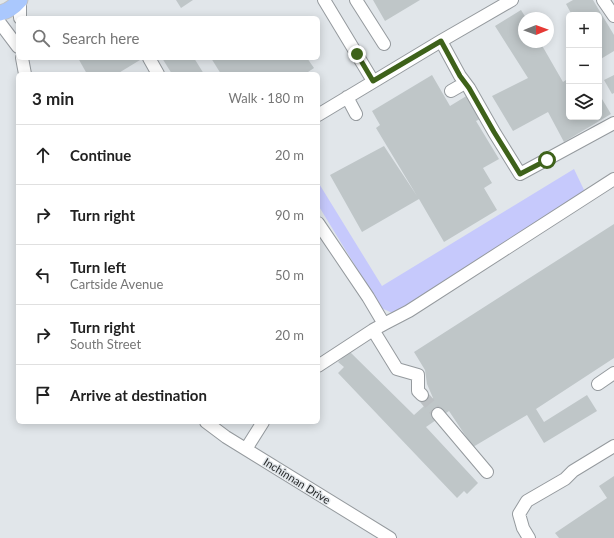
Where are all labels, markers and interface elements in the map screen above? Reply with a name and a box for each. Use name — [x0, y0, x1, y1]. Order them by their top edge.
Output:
north arrow — [518, 12, 554, 48]
map controls — [566, 12, 602, 120]
button: + — [566, 12, 602, 48]
search box — [16, 16, 320, 60]
icon: search — [30, 27, 52, 49]
text: Search here — [62, 29, 139, 47]
route end — [348, 45, 366, 63]
button: − — [566, 48, 602, 84]
button: layers — [566, 84, 602, 120]
text: 3 min — [32, 88, 74, 109]
text: Walk · 180 m — [228, 90, 304, 106]
icon: ahead — [32, 144, 54, 166]
text: Continue — [70, 146, 131, 164]
text: 20 m — [275, 147, 304, 163]
route start — [538, 151, 556, 169]
icon: right — [32, 204, 54, 226]
text: Turn right — [70, 206, 135, 224]
text: 90 m — [275, 207, 304, 223]
text: Turn left — [70, 258, 126, 276]
icon: left — [32, 264, 54, 286]
text: 50 m — [275, 267, 304, 283]
text: Cartside Avenue — [70, 276, 163, 292]
text: Turn right — [70, 318, 135, 336]
icon: right — [32, 324, 54, 346]
text: 20 m — [275, 327, 304, 343]
text: South Street — [70, 336, 141, 352]
icon: arrive — [32, 384, 54, 406]
text: Arrive at destination — [70, 386, 207, 404]
street label: Inchinnan Drive — [262, 455, 333, 506]

